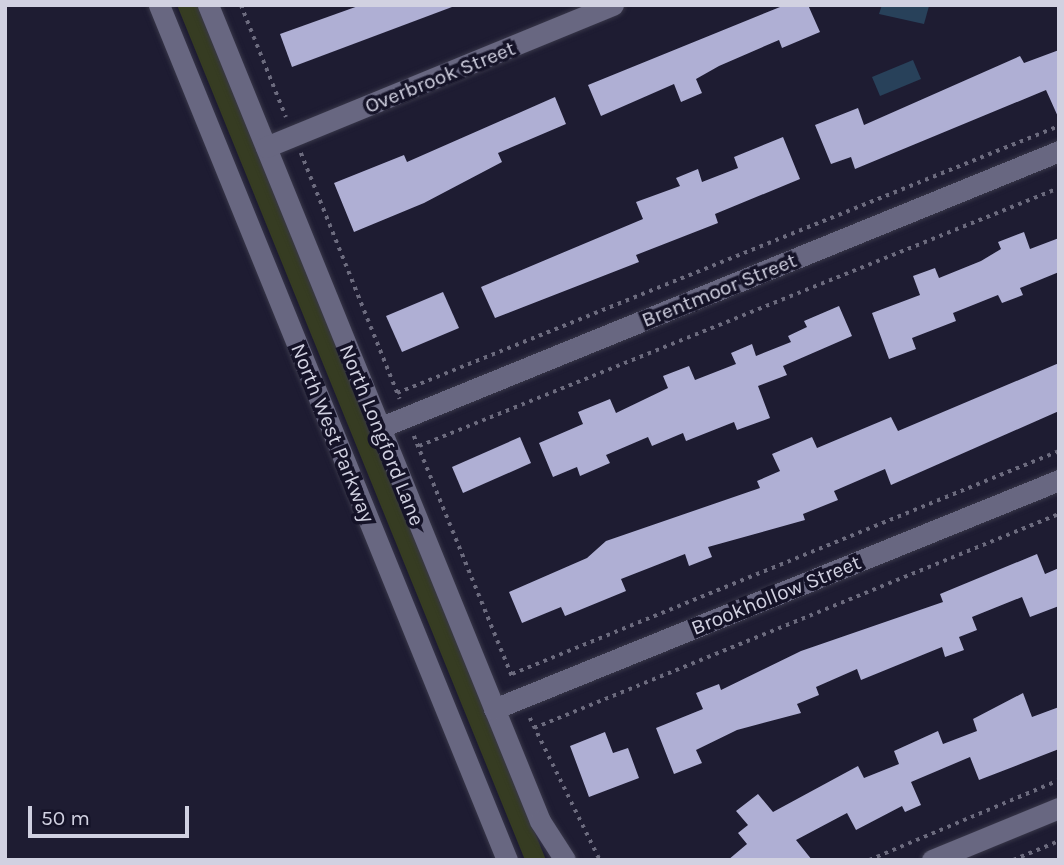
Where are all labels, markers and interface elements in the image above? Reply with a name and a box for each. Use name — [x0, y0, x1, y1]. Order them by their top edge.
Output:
street label: Overbrook Street — [361, 35, 519, 119]
street label: Brentmoor Street — [638, 247, 800, 333]
street label: North West Parkway — [286, 340, 380, 526]
street label: North Longford Lane — [334, 341, 430, 529]
street label: Brookhollow Street — [688, 549, 864, 641]
scale bar — [32, 792, 192, 836]
text: 50 m — [41, 806, 90, 830]

